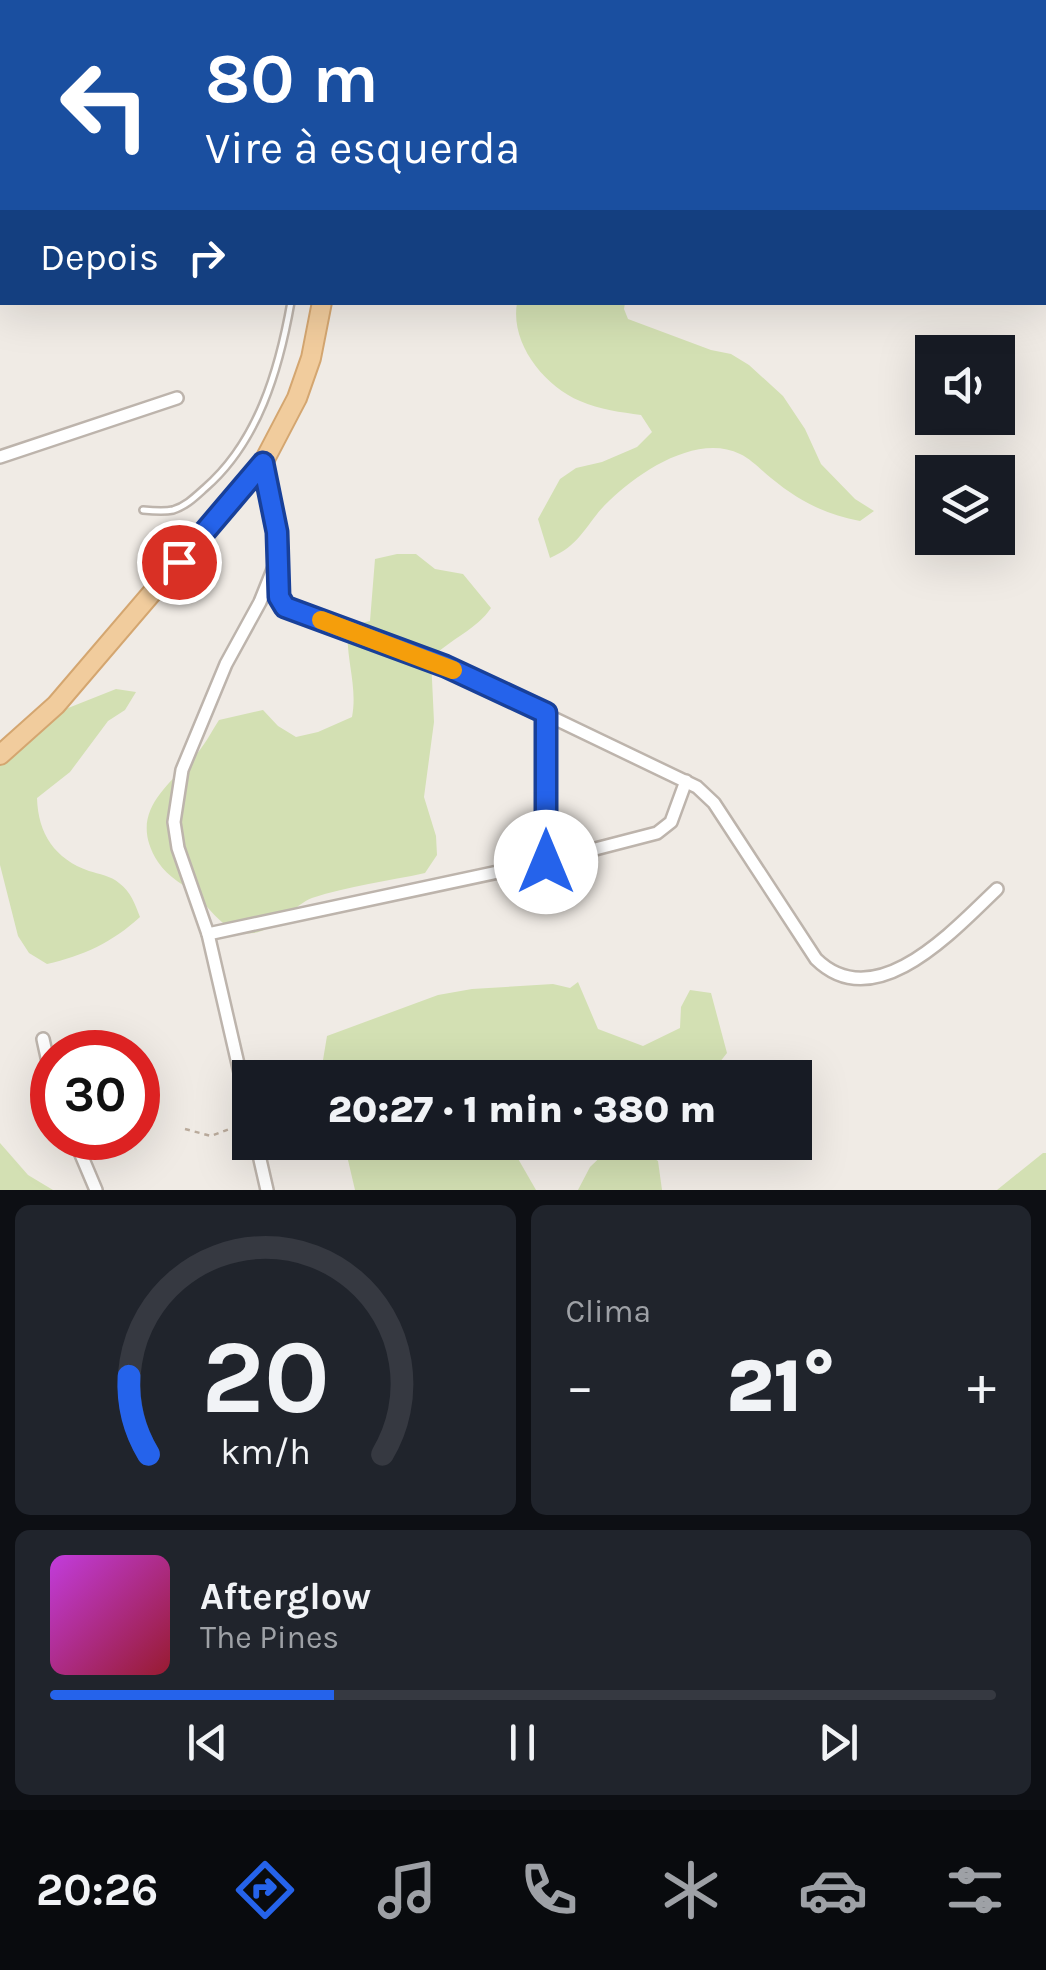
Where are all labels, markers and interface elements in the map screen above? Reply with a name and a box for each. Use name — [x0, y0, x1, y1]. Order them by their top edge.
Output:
text: 80 m — [205, 38, 379, 120]
icon: left — [40, 40, 170, 170]
text: Vire à esquerda — [205, 122, 520, 174]
icon: right — [179, 230, 234, 285]
text: Depois — [40, 235, 159, 280]
map controls — [915, 335, 1015, 555]
button: sound — [915, 335, 1015, 435]
button: layers — [915, 455, 1015, 555]
pin — [137, 520, 222, 605]
icon: arrive — [152, 535, 207, 590]
position arrow — [494, 810, 598, 914]
speed limit sign: 30 — [30, 1030, 160, 1160]
text: 20:27 · 1 min · 380 m — [328, 1087, 716, 1132]
text: Clima — [566, 1293, 651, 1330]
text: 20 — [201, 1317, 330, 1438]
text: 21° — [726, 1342, 835, 1430]
text: − — [566, 1354, 594, 1418]
text: + — [967, 1354, 996, 1418]
text: km/h — [220, 1431, 311, 1473]
text: Afterglow — [200, 1574, 371, 1619]
text: The Pines — [200, 1619, 339, 1656]
icon: previous — [180, 1715, 235, 1770]
icon: pause — [495, 1715, 550, 1770]
icon: next — [811, 1715, 866, 1770]
icon: directions — [230, 1855, 300, 1925]
icon: music — [372, 1855, 442, 1925]
icon: phone — [514, 1855, 584, 1925]
icon: climate — [656, 1855, 726, 1925]
icon: car — [798, 1855, 868, 1925]
icon: filters — [940, 1855, 1010, 1925]
text: 20:26 — [36, 1864, 158, 1916]

